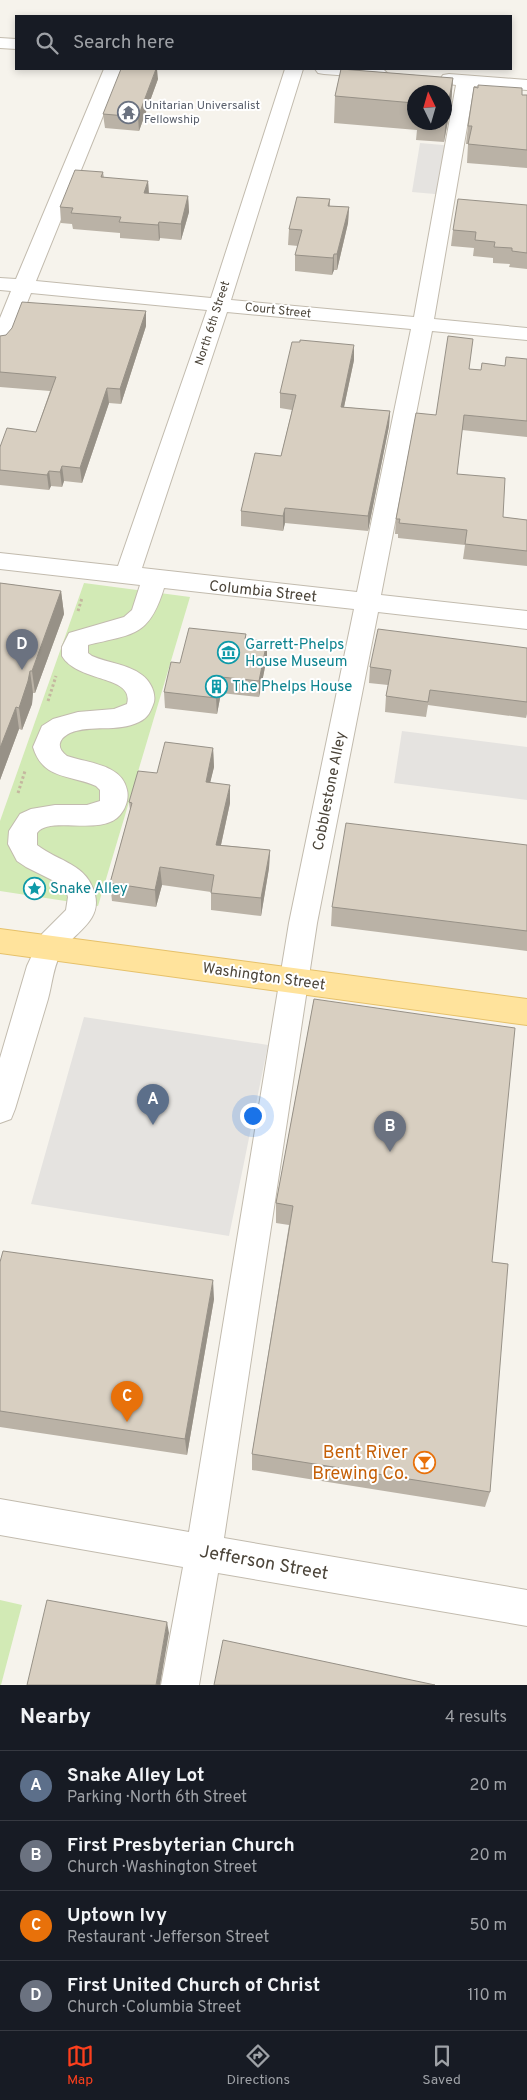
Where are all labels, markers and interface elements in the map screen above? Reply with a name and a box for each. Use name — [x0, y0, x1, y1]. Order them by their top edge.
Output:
search box — [15, 15, 512, 70]
icon: search — [33, 29, 61, 57]
text: Search here — [73, 31, 175, 55]
north arrow — [407, 85, 452, 130]
place label: Unitarian Universalist Fellowship — [144, 98, 260, 128]
temple icon: Unitarian Universalist Fellowship — [116, 100, 140, 124]
street label: North 6th Street — [192, 279, 234, 368]
street label: Court Street — [244, 300, 312, 322]
street label: Columbia Street — [208, 577, 318, 608]
pin: D — [6, 629, 38, 670]
place label: Garrett-Phelps House Museum — [245, 636, 348, 672]
museum icon: Garrett-Phelps House Museum — [217, 641, 241, 665]
building icon: The Phelps House — [204, 674, 228, 698]
place label: The Phelps House — [232, 678, 352, 697]
street label: Cobblestone Alley — [310, 730, 351, 852]
place icon: Snake Alley — [22, 876, 46, 900]
place label: Snake Alley — [50, 880, 128, 899]
street label: Washington Street — [201, 959, 326, 995]
pin: A — [137, 1084, 169, 1125]
your location — [240, 1103, 266, 1129]
pin: B — [374, 1111, 406, 1152]
pin: C — [111, 1381, 143, 1422]
place label: Bent River Brewing Co. — [312, 1442, 408, 1486]
bar icon: Bent River Brewing Co. — [412, 1450, 436, 1474]
street label: Jefferson Street — [197, 1541, 330, 1586]
text: Nearby — [20, 1704, 91, 1731]
text: 4 results — [445, 1708, 507, 1728]
text: Snake Alley Lot — [67, 1764, 205, 1788]
text: A — [30, 1776, 42, 1796]
text: 20 m — [470, 1776, 507, 1796]
text: Parking · North 6th Street — [67, 1788, 247, 1808]
text: First Presbyterian Church — [67, 1834, 295, 1858]
text: B — [30, 1846, 42, 1866]
text: 20 m — [470, 1846, 507, 1866]
text: Church · Washington Street — [67, 1858, 257, 1878]
text: Uptown Ivy — [67, 1904, 167, 1928]
text: C — [31, 1916, 41, 1936]
text: 50 m — [470, 1916, 507, 1936]
text: Restaurant · Jefferson Street — [67, 1928, 269, 1948]
text: First United Church of Christ — [67, 1974, 320, 1998]
text: D — [30, 1986, 42, 2006]
text: 110 m — [467, 1986, 507, 2006]
text: Church · Columbia Street — [67, 1998, 241, 2018]
tab: Map — [66, 2042, 94, 2089]
tab: Directions — [226, 2042, 290, 2089]
tab: Saved — [422, 2042, 461, 2089]

